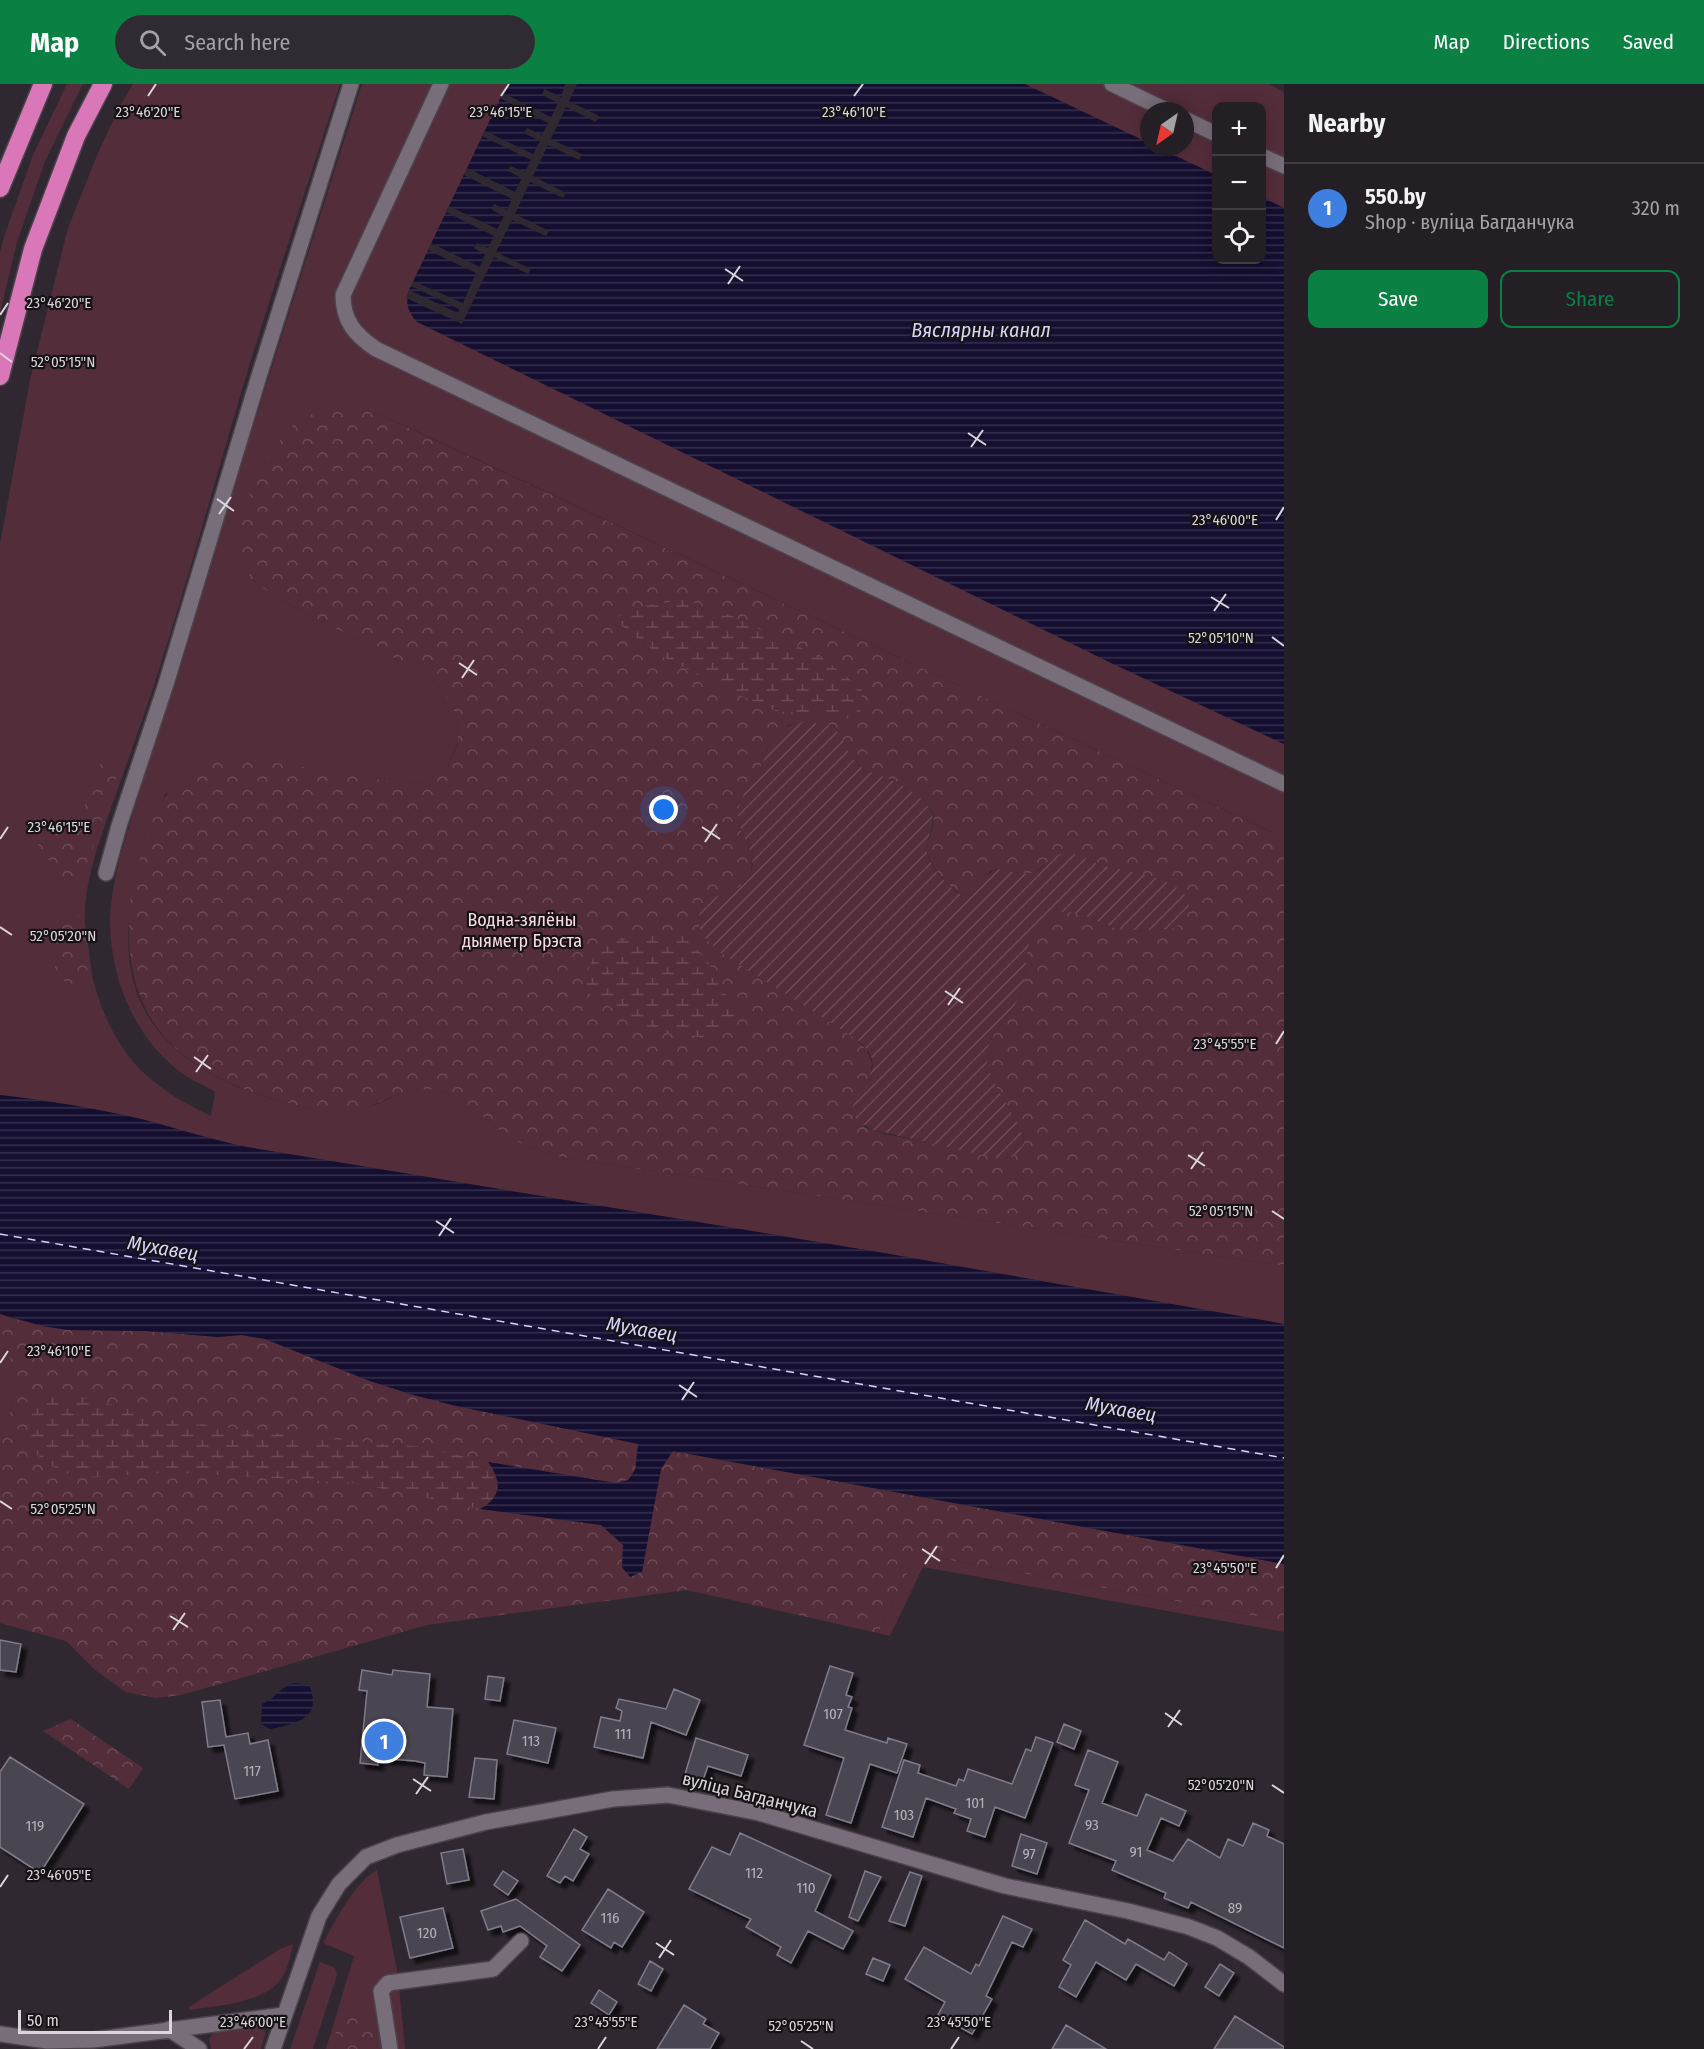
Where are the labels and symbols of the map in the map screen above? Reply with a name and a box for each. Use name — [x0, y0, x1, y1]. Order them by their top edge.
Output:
north arrow — [1140, 102, 1194, 156]
text: 23°46'20"E — [116, 103, 180, 121]
text: 23°46'15"E — [470, 103, 532, 121]
text: 23°46'10"E — [822, 103, 886, 121]
text: 23°46'20"E — [27, 294, 91, 312]
water label: Вяслярны канал — [911, 318, 1051, 342]
text: 52°05'15"N — [31, 353, 95, 371]
text: 23°46'00"E — [1192, 511, 1258, 529]
text: 52°05'10"N — [1188, 629, 1254, 647]
your location — [649, 795, 678, 824]
text: 23°46'15"E — [28, 818, 90, 836]
park label: Водна-зялёны дыяметр Брэста — [462, 909, 582, 952]
text: 52°05'20"N — [30, 927, 96, 945]
text: 23°45'55"E — [1194, 1035, 1256, 1053]
text: 52°05'15"N — [1189, 1202, 1253, 1220]
water label: Мухавец — [126, 1230, 200, 1266]
water label: Мухавец — [605, 1311, 679, 1347]
text: 23°46'10"E — [27, 1342, 91, 1360]
water label: Мухавец — [1084, 1391, 1158, 1427]
text: 52°05'25"N — [30, 1500, 96, 1518]
text: 23°45'50"E — [1193, 1559, 1257, 1577]
house number: 107 — [823, 1705, 843, 1723]
pin: 1 — [364, 1718, 404, 1764]
house number: 111 — [614, 1725, 632, 1743]
house number: 113 — [522, 1732, 540, 1750]
house number: 117 — [243, 1762, 261, 1780]
street label: вуліца Багданчука — [680, 1768, 820, 1823]
text: 52°05'20"N — [1188, 1776, 1254, 1794]
house number: 101 — [965, 1794, 985, 1812]
house number: 103 — [894, 1806, 914, 1824]
house number: 93 — [1085, 1816, 1099, 1834]
house number: 119 — [26, 1817, 44, 1835]
house number: 91 — [1130, 1843, 1142, 1861]
house number: 97 — [1022, 1845, 1036, 1863]
house number: 112 — [745, 1864, 763, 1882]
text: 23°46'05"E — [27, 1866, 91, 1884]
house number: 110 — [796, 1879, 816, 1897]
house number: 89 — [1228, 1899, 1242, 1917]
house number: 116 — [601, 1909, 619, 1927]
house number: 120 — [417, 1924, 437, 1942]
scale bar — [18, 2007, 172, 2034]
text: 23°46'00"E — [220, 2013, 286, 2031]
text: 23°45'55"E — [575, 2013, 637, 2031]
text: 23°45'50"E — [927, 2013, 991, 2031]
text: 52°05'25"N — [768, 2017, 834, 2035]

